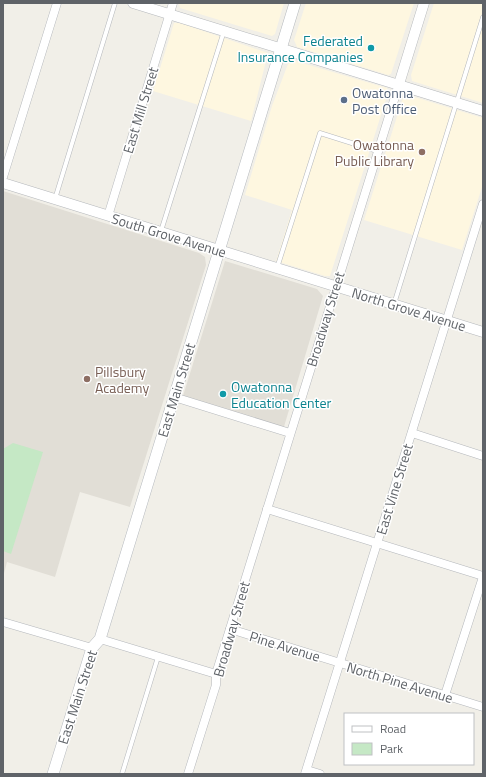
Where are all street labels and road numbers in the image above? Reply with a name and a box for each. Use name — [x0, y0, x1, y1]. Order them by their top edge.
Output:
street label: East Mill Street — [117, 64, 163, 156]
street label: South Grove Avenue — [109, 208, 229, 262]
street label: Broadway Street — [301, 269, 349, 369]
street label: North Grove Avenue — [349, 282, 469, 336]
street label: East Main Street — [152, 340, 200, 440]
street label: East Vine Street — [370, 441, 418, 537]
street label: Broadway Street — [207, 579, 255, 679]
street label: Pine Avenue — [247, 625, 323, 667]
street label: East Main Street — [52, 647, 102, 747]
street label: North Pine Avenue — [344, 656, 456, 708]

